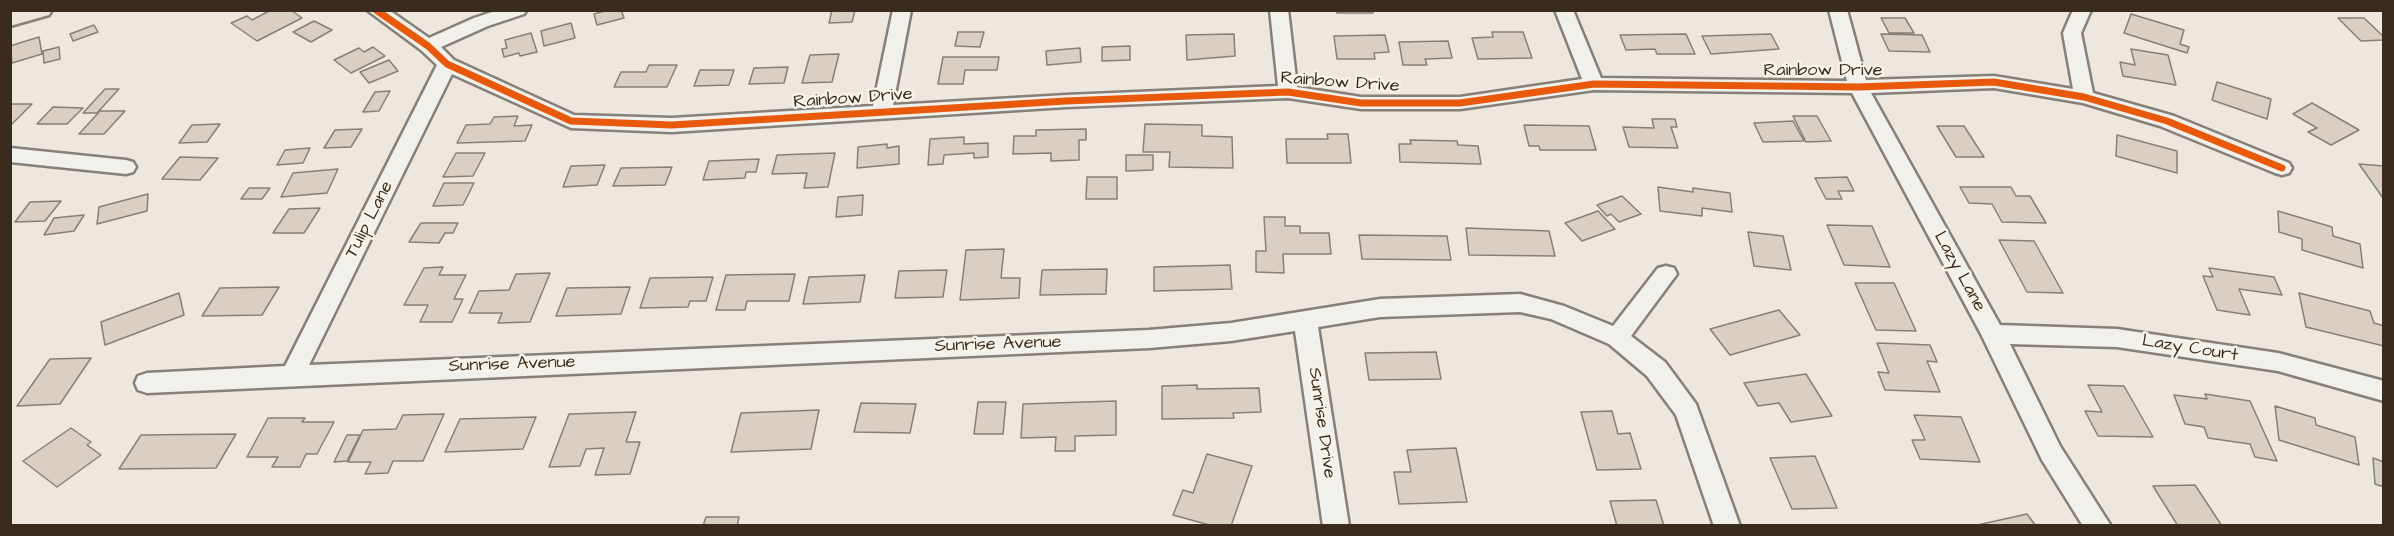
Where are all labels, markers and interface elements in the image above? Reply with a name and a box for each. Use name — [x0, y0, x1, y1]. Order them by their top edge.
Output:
street label: Rainbow Drive — [1763, 60, 1883, 82]
street label: Rainbow Drive — [1280, 68, 1400, 98]
street label: Rainbow Drive — [793, 84, 913, 114]
street label: Tulip Lane — [341, 178, 399, 262]
street label: Lazy Lane — [1928, 228, 1990, 316]
street label: Lazy Court — [2140, 331, 2240, 367]
street label: Sunrise Avenue — [934, 332, 1062, 358]
street label: Sunrise Avenue — [448, 352, 576, 378]
street label: Sunrise Drive — [1303, 366, 1339, 480]

